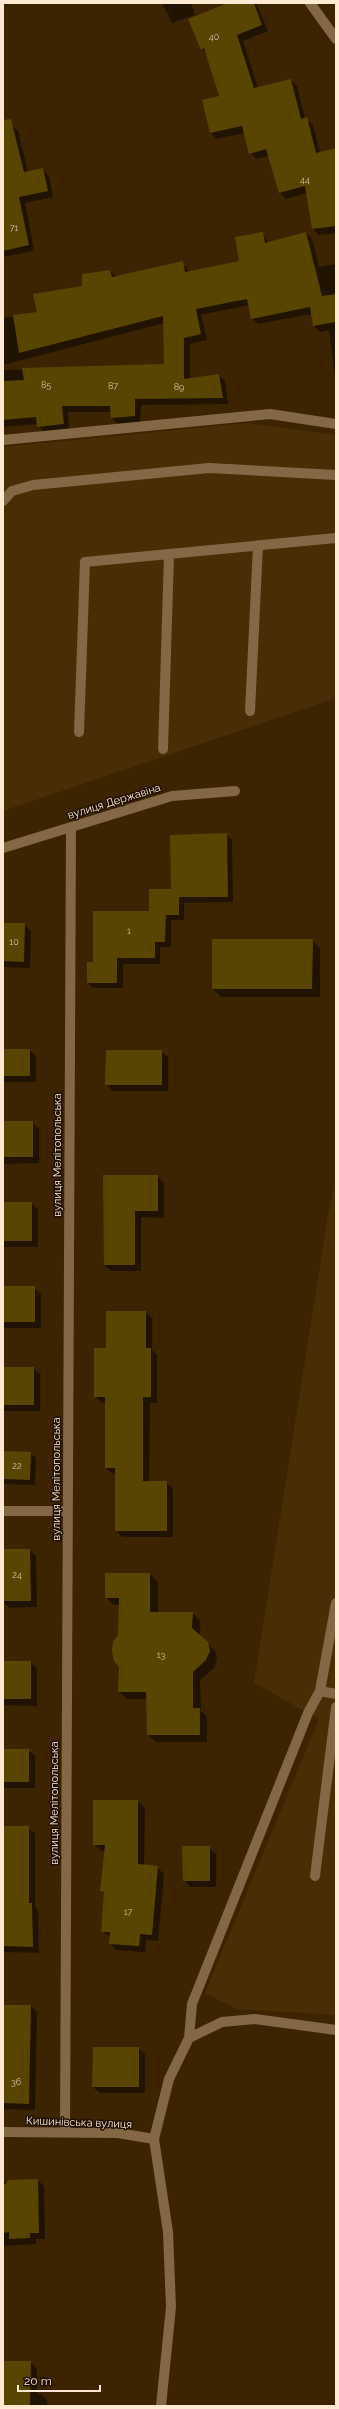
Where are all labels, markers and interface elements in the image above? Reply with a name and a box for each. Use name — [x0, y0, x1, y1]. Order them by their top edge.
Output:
house number: 40 — [209, 32, 220, 42]
house number: 44 — [300, 175, 310, 185]
house number: 71 — [10, 223, 18, 233]
house number: 85 — [41, 380, 51, 390]
house number: 87 — [108, 381, 118, 391]
house number: 89 — [174, 382, 184, 392]
street label: вулиця Державіна — [66, 781, 162, 822]
house number: 1 — [127, 926, 131, 936]
house number: 10 — [9, 937, 19, 947]
street label: вулиця Мелітопольська — [51, 1093, 64, 1217]
street label: вулиця Мелітопольська — [50, 1417, 63, 1541]
house number: 22 — [12, 1461, 22, 1471]
house number: 24 — [12, 1570, 22, 1580]
house number: 13 — [157, 1650, 166, 1660]
street label: вулиця Мелітопольська — [48, 1741, 61, 1865]
house number: 17 — [124, 1907, 132, 1917]
house number: 36 — [11, 2077, 22, 2087]
street label: Кишинівська вулиця — [26, 2114, 132, 2131]
scale bar — [18, 2367, 100, 2393]
text: 20 m — [24, 2374, 52, 2388]

